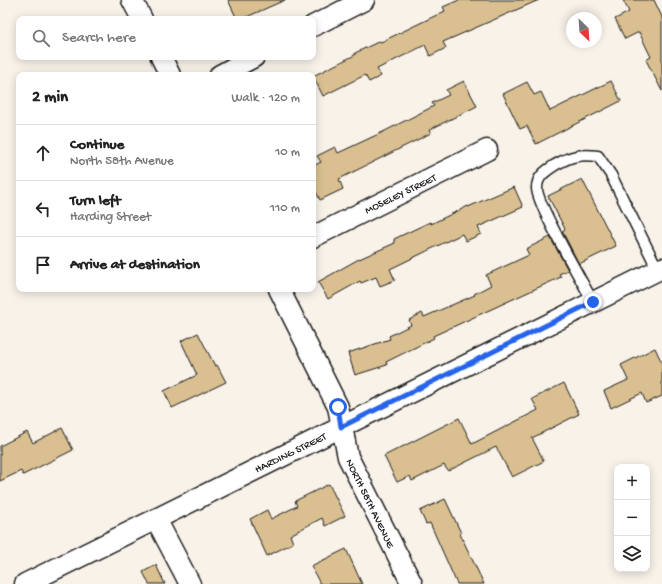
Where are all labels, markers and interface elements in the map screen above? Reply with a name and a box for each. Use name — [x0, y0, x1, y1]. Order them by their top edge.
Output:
north arrow — [566, 12, 602, 48]
search box — [16, 16, 316, 60]
icon: search — [30, 27, 52, 49]
text: Search here — [62, 29, 136, 47]
text: 2 min — [32, 88, 68, 108]
text: Walk · 120 m — [232, 91, 300, 106]
text: Continue — [70, 136, 124, 154]
icon: ahead — [32, 142, 54, 164]
text: 10 m — [275, 145, 300, 160]
text: North 58th Avenue — [70, 154, 174, 169]
street label: MOSELEY STREET — [363, 172, 439, 217]
text: Turn left — [70, 192, 121, 210]
icon: left — [32, 198, 54, 220]
text: 110 m — [270, 201, 300, 216]
text: Harding Street — [70, 210, 151, 225]
icon: arrive — [32, 254, 54, 276]
text: Arrive at destination — [70, 256, 200, 274]
route end — [584, 293, 602, 311]
route start — [329, 398, 347, 416]
street label: HARDING STREET — [253, 431, 329, 476]
street label: NORTH 58TH AVENUE — [342, 457, 396, 551]
map controls — [614, 464, 650, 572]
button: + — [614, 464, 650, 500]
button: − — [614, 500, 650, 536]
button: layers — [614, 536, 650, 572]

